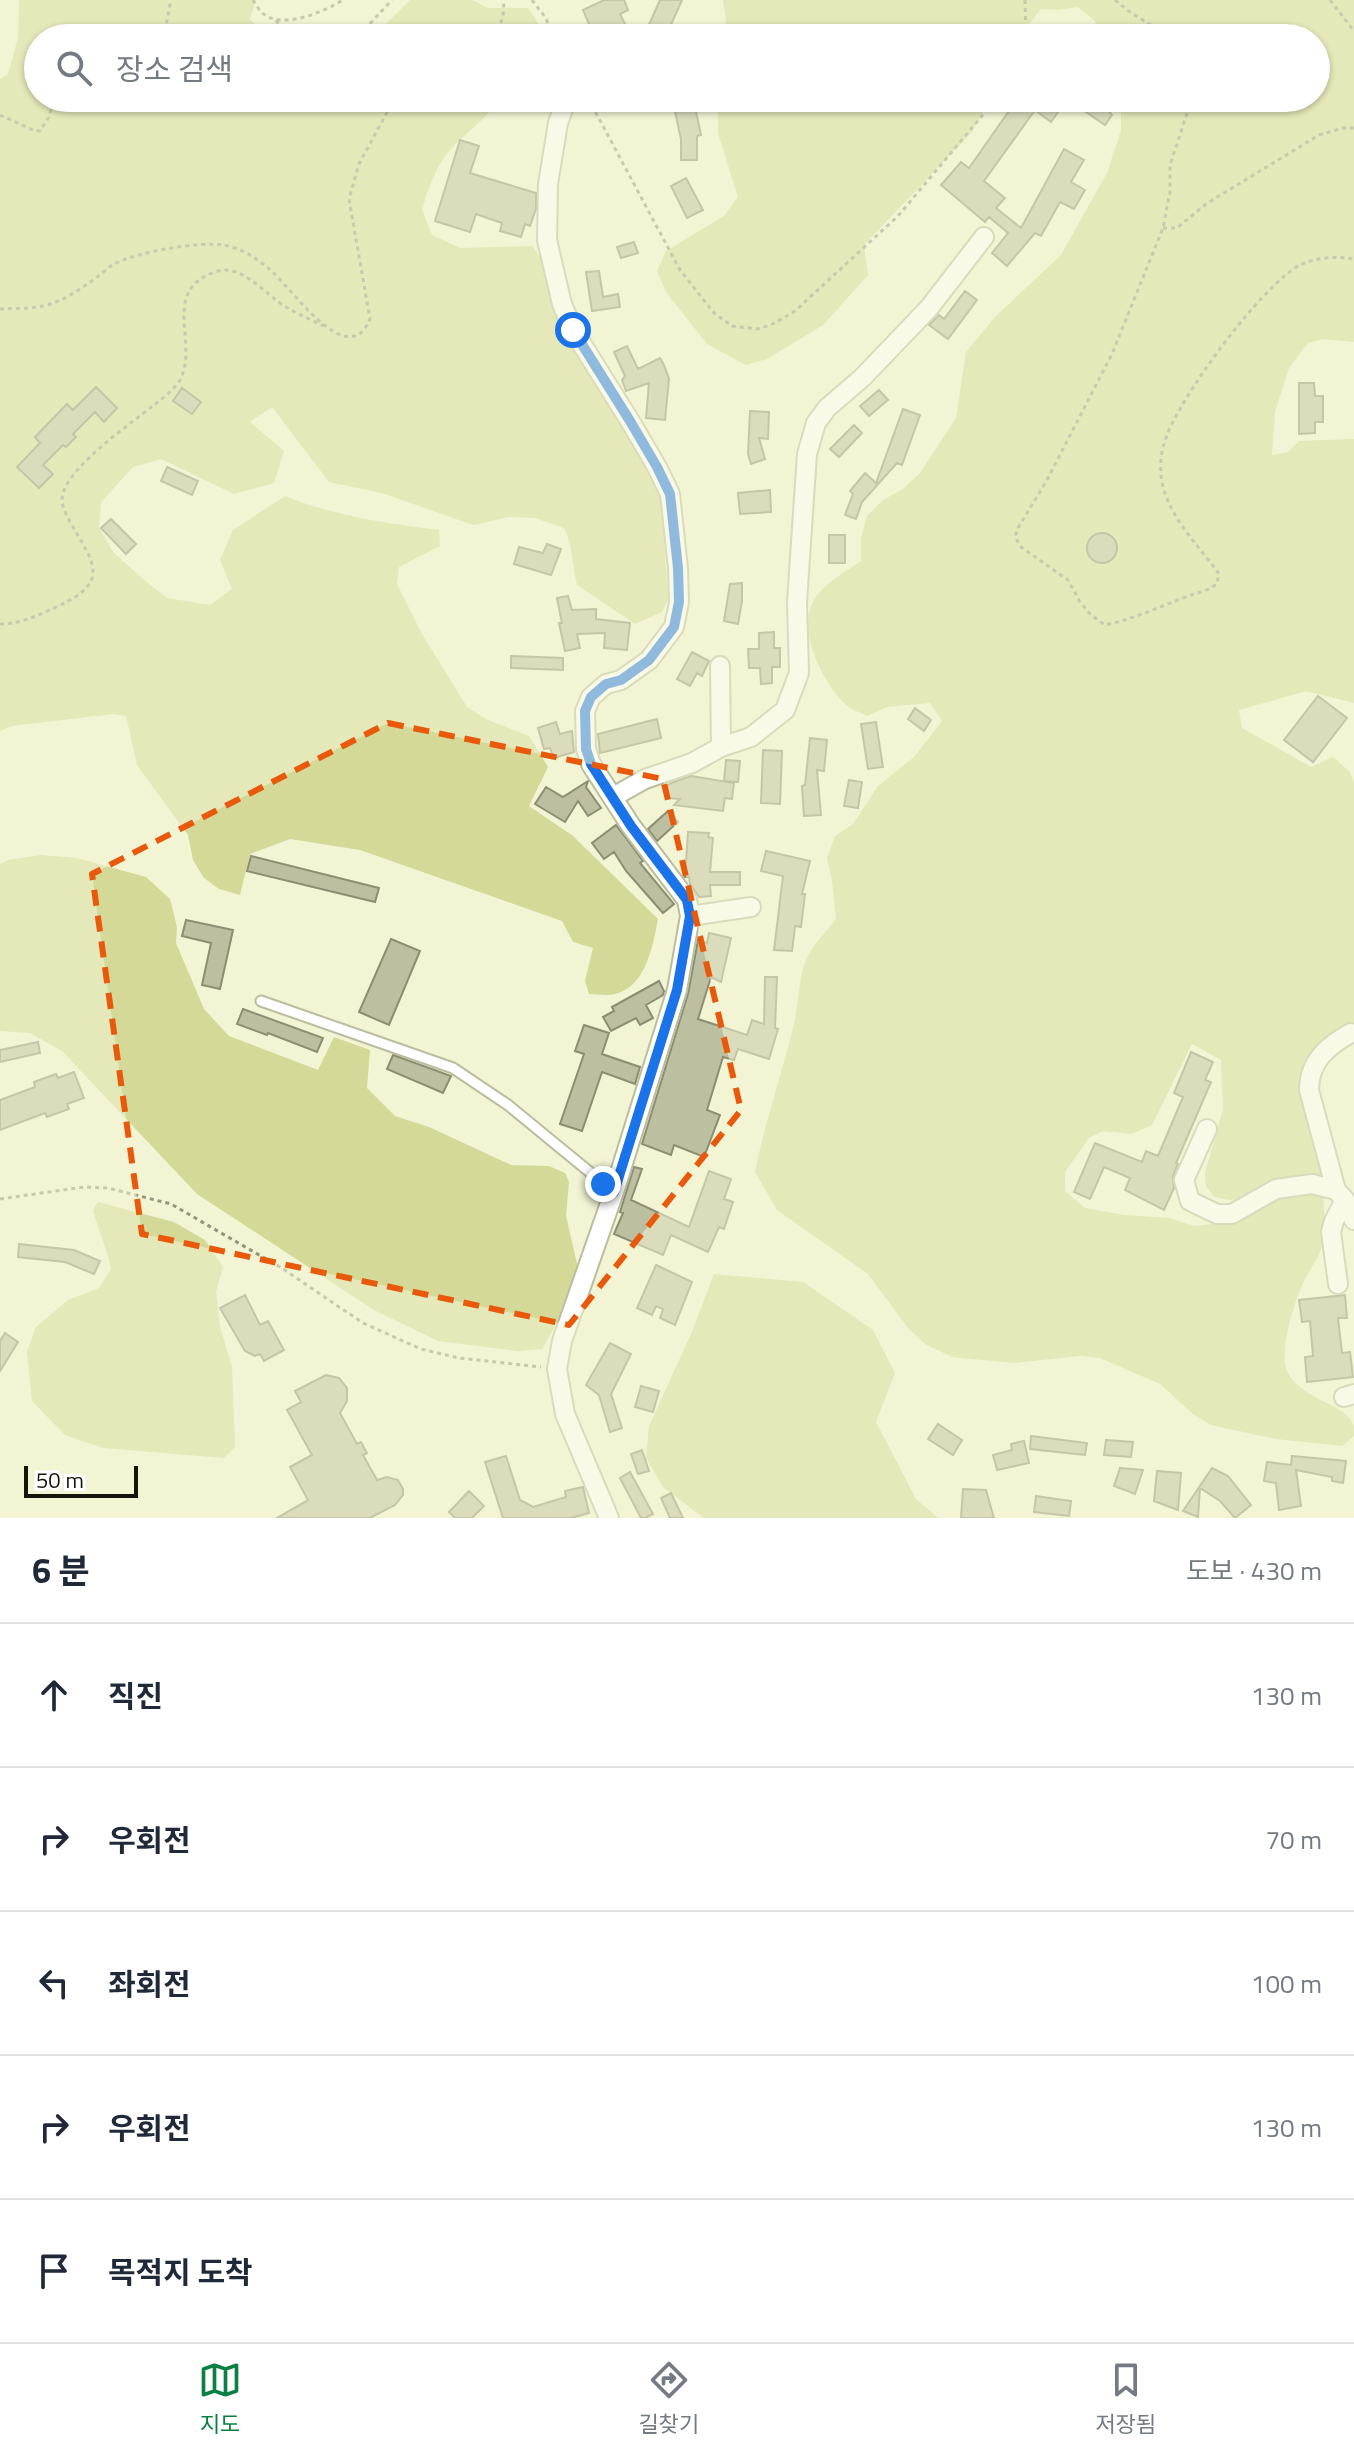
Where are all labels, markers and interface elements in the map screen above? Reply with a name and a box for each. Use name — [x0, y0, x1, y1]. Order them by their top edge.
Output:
search box — [24, 24, 1330, 112]
icon: search — [52, 46, 96, 90]
text: 장소 검색 — [116, 46, 233, 92]
route start — [555, 312, 591, 348]
route end — [585, 1166, 621, 1202]
scale bar — [24, 1462, 138, 1498]
text: 50 m — [36, 1463, 84, 1497]
text: 6 분 — [32, 1544, 90, 1596]
text: 도보 · 430 m — [1186, 1551, 1322, 1590]
icon: ahead — [32, 1673, 76, 1717]
text: 직진 — [108, 1673, 163, 1719]
text: 130 m — [1251, 1676, 1322, 1715]
icon: right — [32, 1817, 76, 1861]
text: 우회전 — [108, 1817, 191, 1863]
text: 70 m — [1265, 1820, 1322, 1859]
icon: left — [32, 1961, 76, 2005]
text: 좌회전 — [108, 1961, 191, 2007]
text: 100 m — [1251, 1964, 1322, 2003]
icon: right — [32, 2105, 76, 2149]
text: 우회전 — [108, 2105, 191, 2151]
text: 130 m — [1251, 2108, 1322, 2147]
icon: arrive — [32, 2249, 76, 2293]
text: 목적지 도착 — [108, 2249, 253, 2295]
tab: 지도 — [198, 2358, 242, 2441]
tab: 길찾기 — [638, 2358, 699, 2441]
tab: 저장됨 — [1095, 2358, 1156, 2441]

